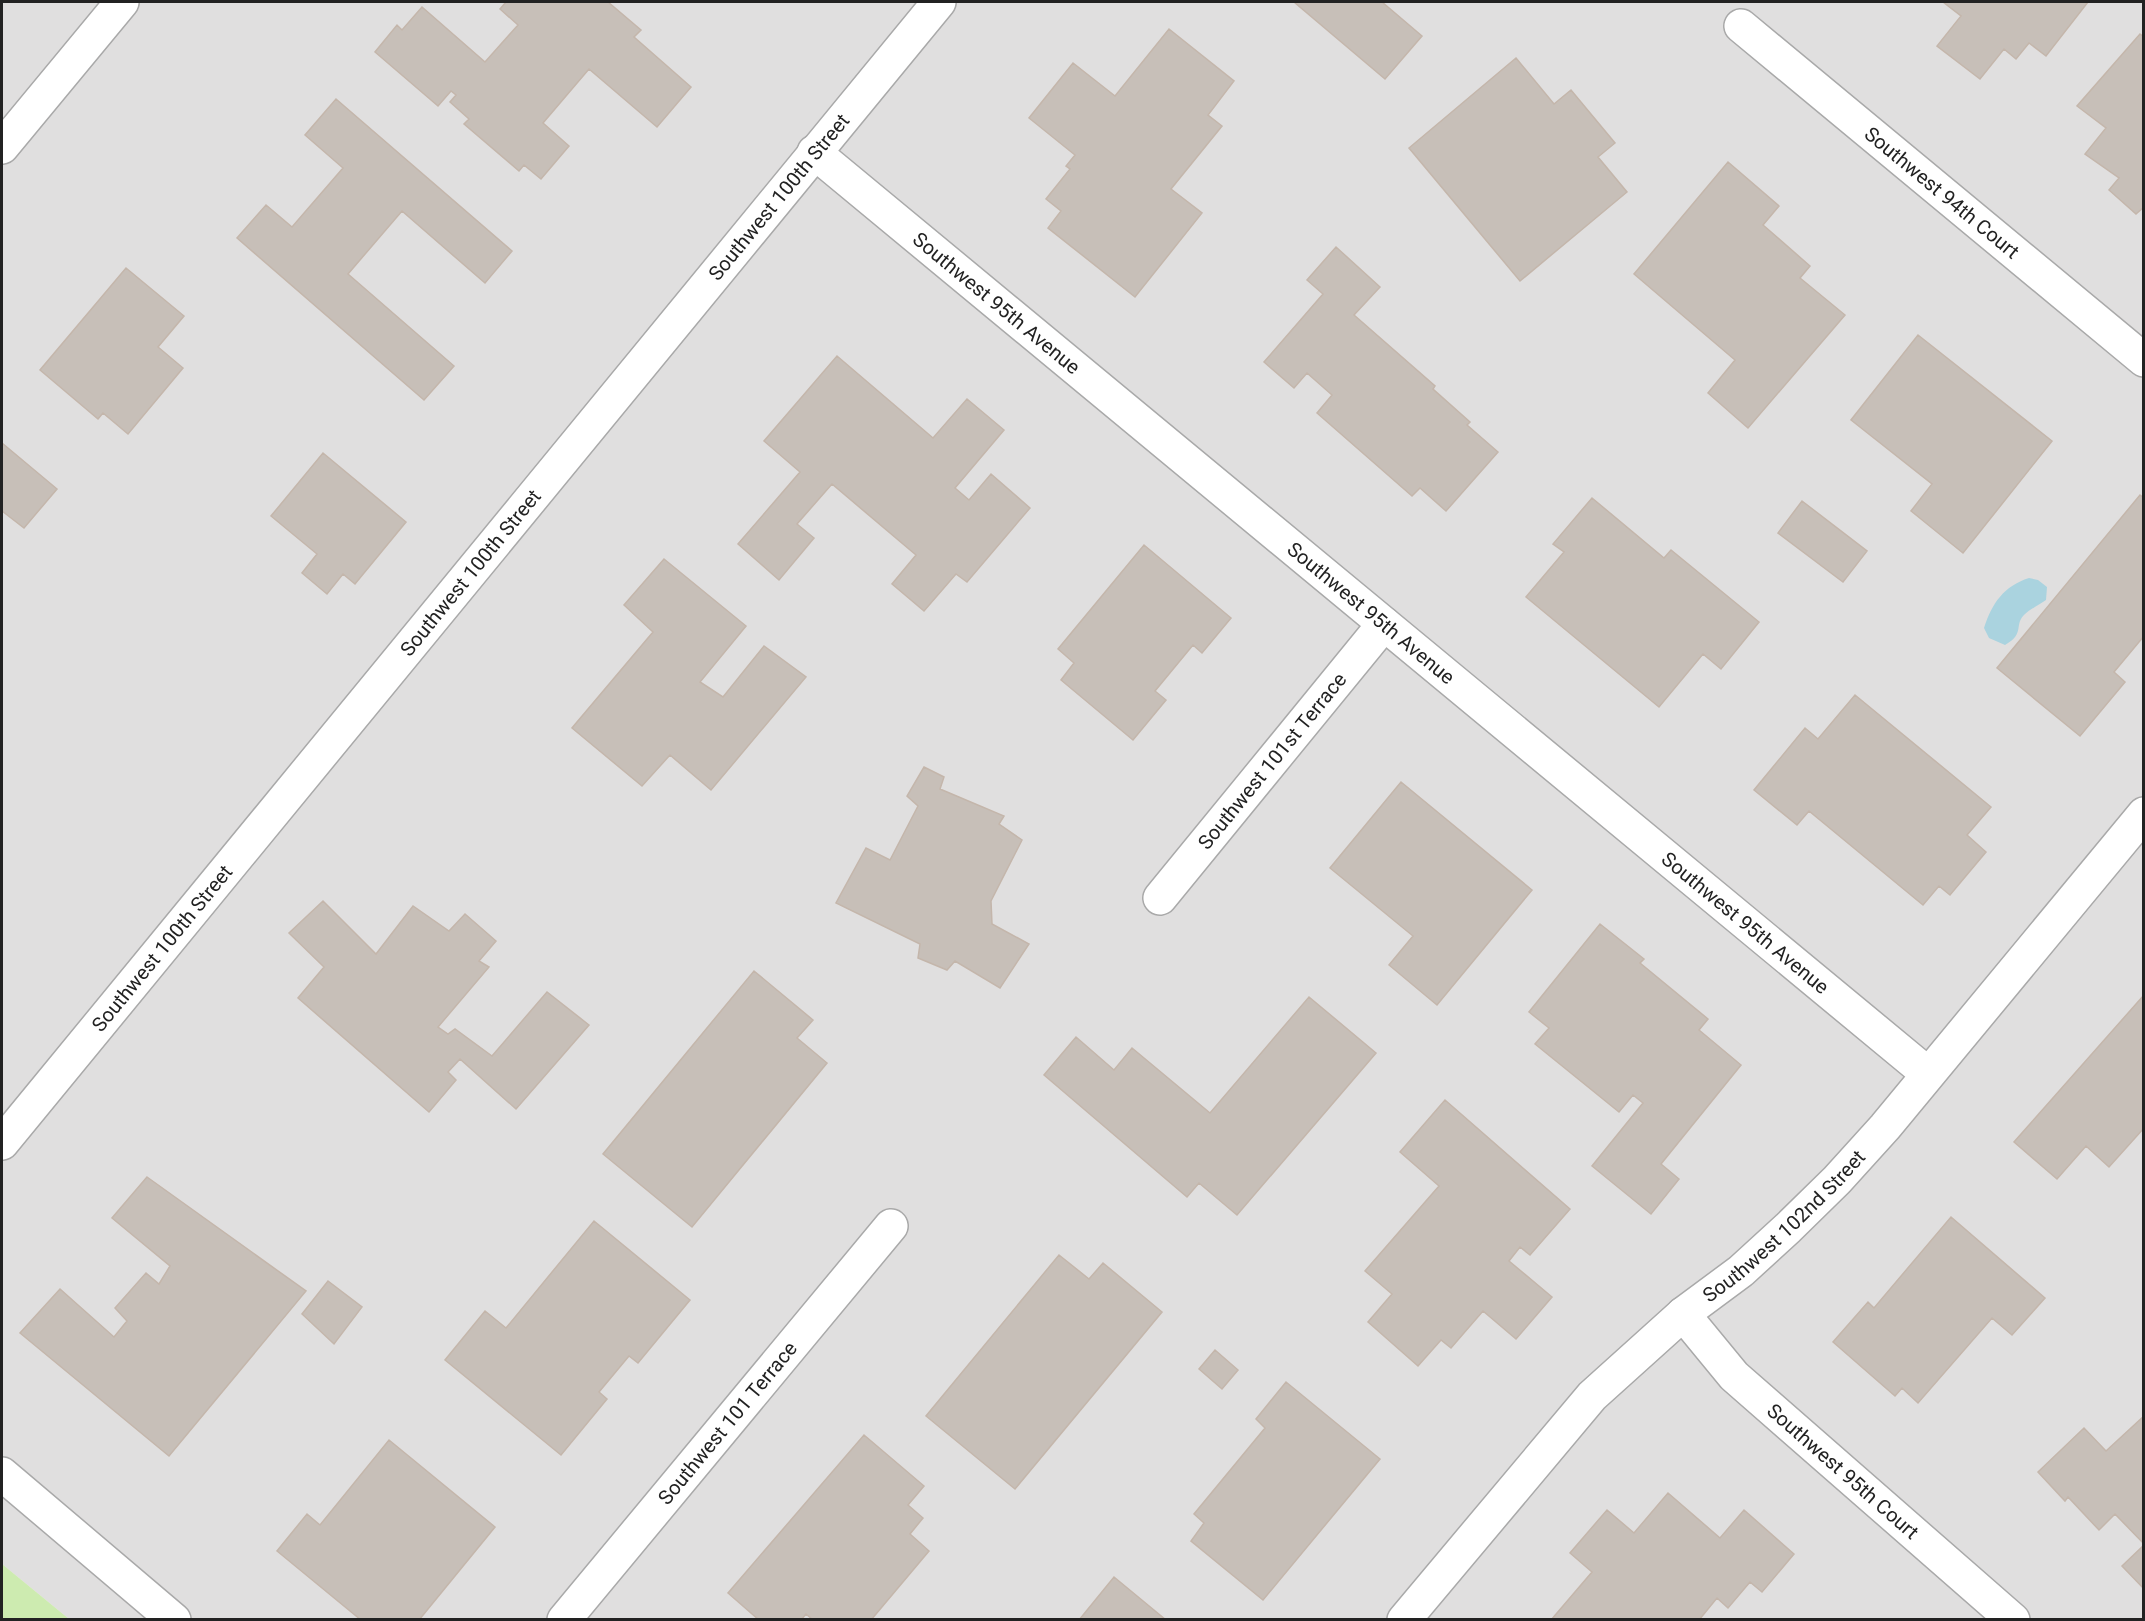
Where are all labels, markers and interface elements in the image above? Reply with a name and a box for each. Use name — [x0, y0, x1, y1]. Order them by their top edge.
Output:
street label: Southwest 100th Street — [703, 109, 854, 285]
street label: Southwest 94th Court — [1860, 122, 2024, 264]
street label: Southwest 95th Avenue — [908, 227, 1085, 379]
street label: Southwest 100th Street — [395, 485, 546, 661]
street label: Southwest 95th Avenue — [1283, 537, 1459, 689]
street label: Southwest 101st Terrace — [1193, 668, 1351, 854]
street label: Southwest 95th Avenue — [1657, 847, 1834, 999]
street label: Southwest 100th Street — [87, 860, 237, 1036]
street label: Southwest 102nd Street — [1698, 1145, 1870, 1307]
street label: Southwest 101 Terrace — [653, 1337, 802, 1509]
street label: Southwest 95th Court — [1762, 1398, 1924, 1544]

